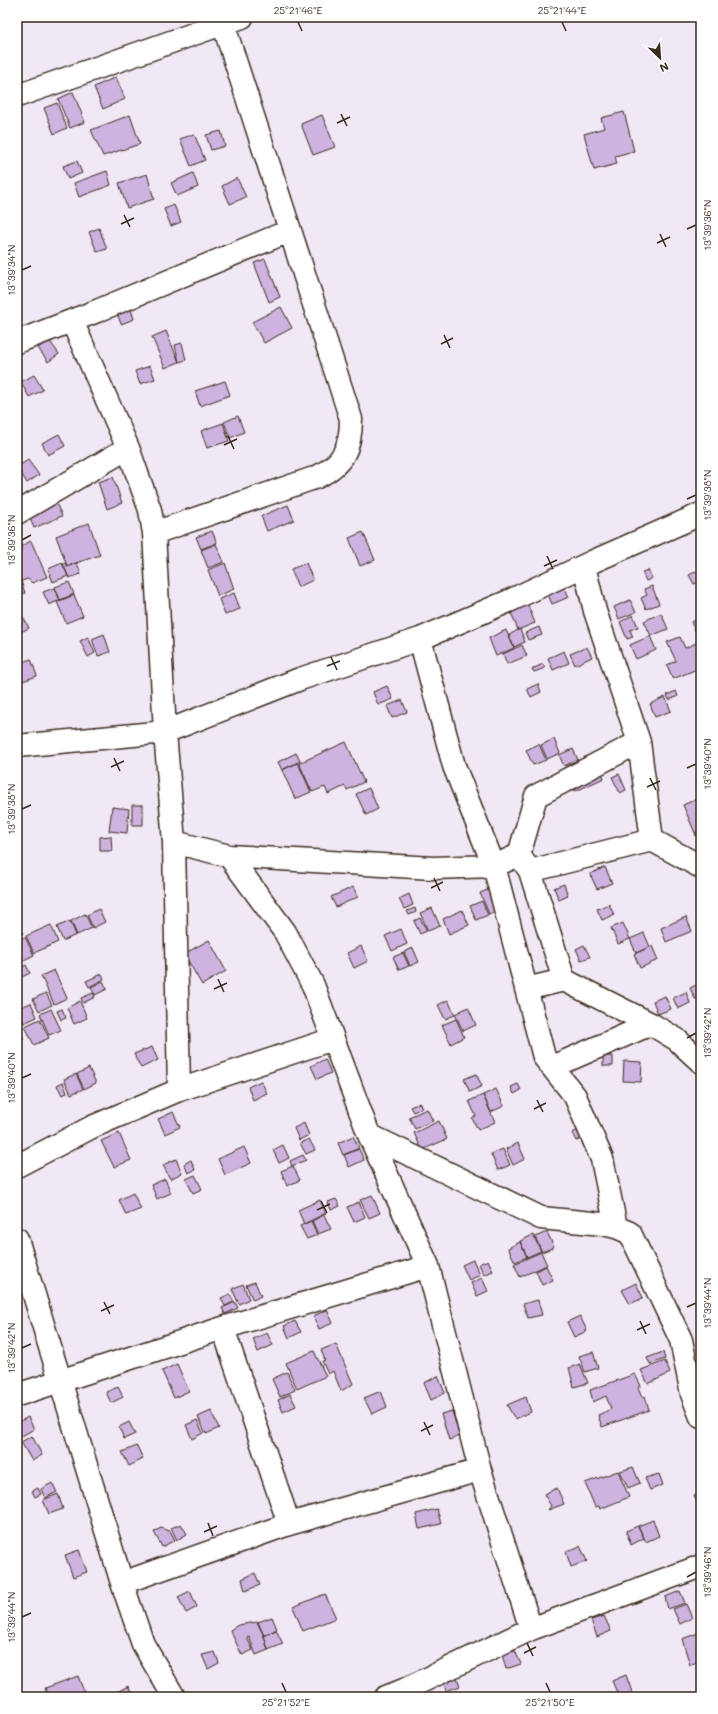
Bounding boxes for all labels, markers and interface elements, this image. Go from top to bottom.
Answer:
text: 25°21'46"E [274,3,323,17]
text: 25°21'44"E [538,3,587,17]
north arrow [640,38,680,78]
text: N [657,59,671,76]
text: 13°39'36"N [700,200,714,250]
text: 13°39'34"N [4,245,18,295]
text: 13°39'38"N [700,470,714,520]
text: 13°39'36"N [4,515,18,565]
text: 13°39'40"N [700,738,714,790]
text: 13°39'38"N [4,784,18,834]
text: 13°39'42"N [700,1008,714,1058]
text: 13°39'40"N [4,1052,18,1104]
text: 13°39'44"N [700,1278,714,1328]
text: 13°39'42"N [4,1323,18,1373]
text: 13°39'46"N [700,1547,714,1597]
text: 13°39'44"N [4,1592,18,1642]
text: 25°21'52"E [262,1695,310,1709]
text: 25°21'50"E [526,1695,575,1709]

